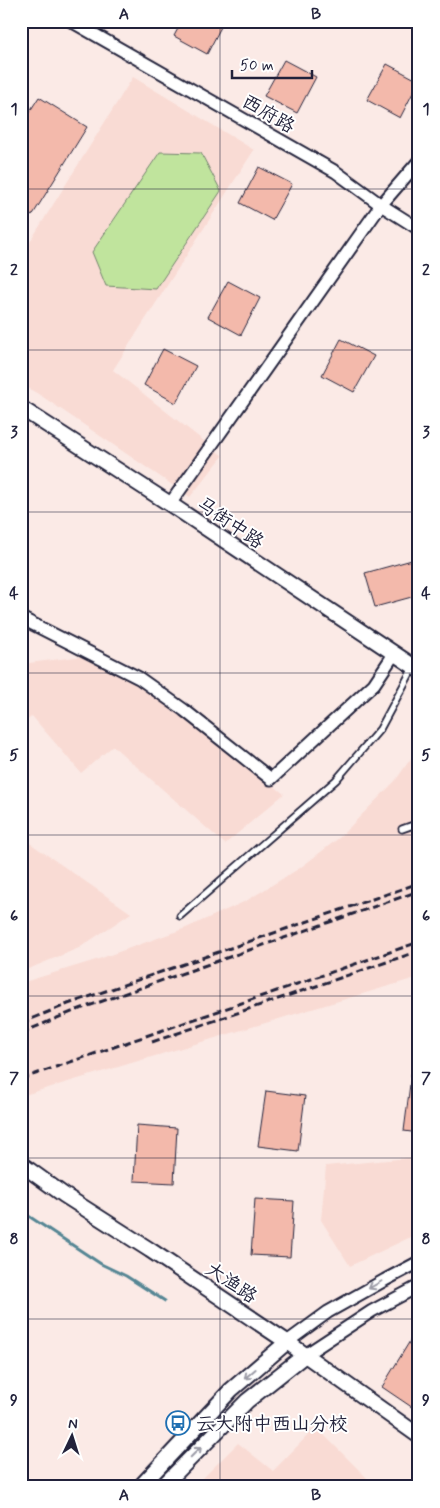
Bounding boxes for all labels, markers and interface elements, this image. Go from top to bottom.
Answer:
text: A [119,4,129,25]
text: B [311,4,321,25]
scale bar [232,48,312,80]
text: 50 m [240,56,274,76]
street label: 西府路 [237,89,299,139]
text: 1 [10,99,18,120]
text: 1 [422,99,430,120]
text: 2 [10,260,18,281]
text: 2 [422,260,430,281]
text: 3 [10,422,18,443]
text: 3 [422,422,430,443]
street label: 马街中路 [192,492,269,555]
text: 4 [9,583,19,604]
text: 4 [421,583,431,604]
text: 5 [9,745,19,766]
text: 5 [421,745,431,766]
text: 6 [10,906,18,927]
text: 6 [422,906,430,927]
text: 7 [9,1068,19,1089]
text: 7 [421,1068,431,1089]
text: 8 [9,1229,19,1250]
text: 8 [421,1229,431,1250]
street label: 大渔路 [201,1257,262,1310]
one-way arrow [368,1280,383,1290]
one-way arrow [244,1368,257,1379]
text: 9 [10,1390,18,1411]
text: 9 [422,1390,430,1411]
north arrow [48,1410,98,1460]
bus stop icon: 云大附中西山分校 [165,1410,191,1436]
place label: 云大附中西山分校 [196,1412,348,1437]
text: N [68,1415,78,1433]
one-way arrow [190,1446,202,1458]
text: A [119,1485,129,1506]
text: B [311,1485,321,1506]

